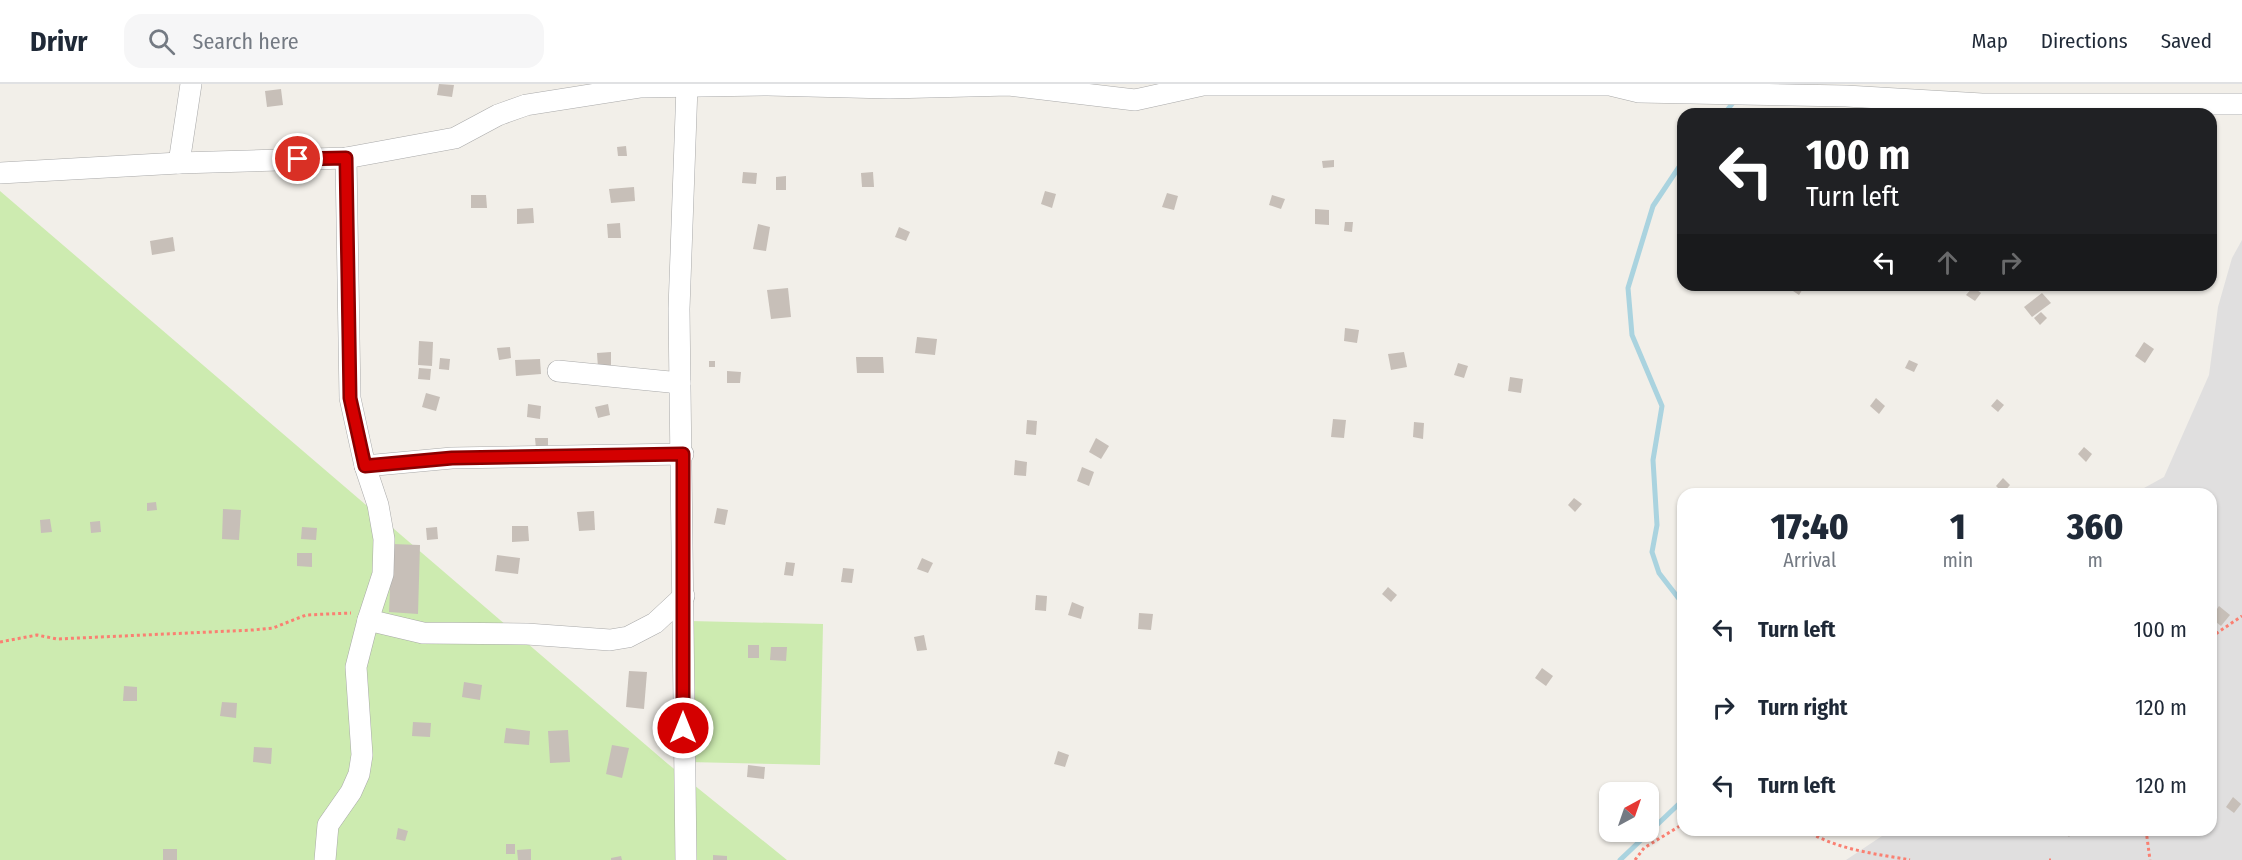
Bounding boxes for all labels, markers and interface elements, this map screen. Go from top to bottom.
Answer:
search box [124,14,544,68]
text: Drivr [30,25,88,58]
icon: search [145,25,178,58]
text: Search here [193,28,299,55]
text: Map [1971,28,2008,54]
text: Directions [2041,28,2128,54]
text: Saved [2161,28,2212,54]
text: 100 m [1806,130,1910,180]
icon: left [1707,132,1785,210]
pin [272,133,323,184]
icon: arrive [281,142,314,175]
text: Turn left [1806,181,1899,213]
icon: left [1868,246,1901,279]
icon: ahead [1931,246,1964,279]
icon: right [1994,246,2027,279]
text: 17:40 [1771,505,1849,549]
text: 1 [1950,505,1966,549]
text: 360 [2067,505,2123,549]
text: Arrival [1783,548,1836,572]
text: min [1942,548,1973,572]
text: m [2087,548,2103,572]
icon: left [1707,613,1740,646]
text: Turn left [1758,616,1836,643]
text: 100 m [2133,616,2187,643]
icon: right [1707,691,1740,724]
text: Turn right [1758,694,1847,721]
text: 120 m [2135,694,2187,721]
position arrow [651,696,715,760]
icon: left [1707,769,1740,802]
text: Turn left [1758,772,1836,799]
text: 120 m [2135,772,2187,799]
north arrow [1599,782,1659,842]
map controls [1599,782,1659,842]

